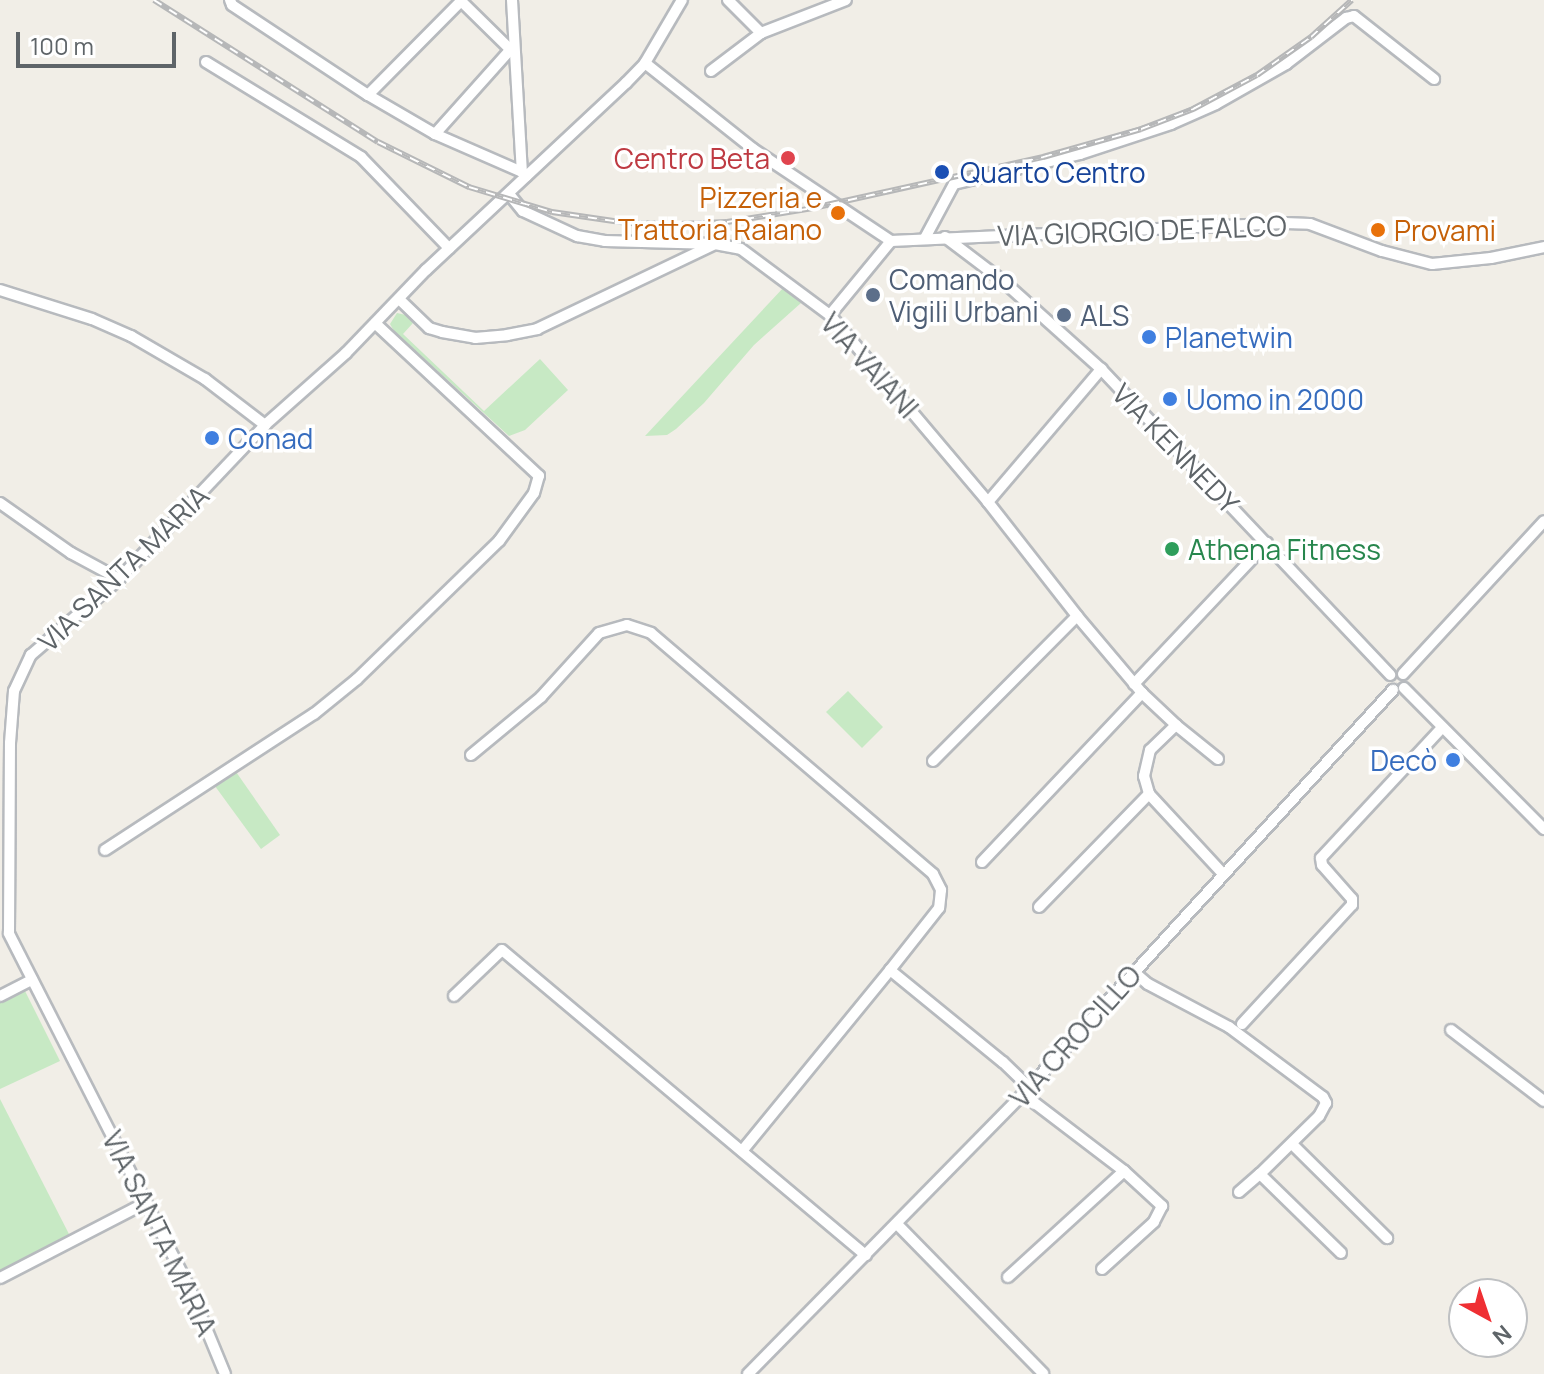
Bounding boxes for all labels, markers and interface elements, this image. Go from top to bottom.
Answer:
scale bar [20,16,180,66]
text: 100 m [30,29,94,62]
place label: Centro Beta [614,141,770,175]
marker: Centro Beta [777,147,799,169]
place label: Quarto Centro [960,155,1146,189]
marker: Quarto Centro [931,161,953,183]
place label: Pizzeria e Trattoria Raiano [618,180,822,246]
marker: Pizzeria e Trattoria Raiano [829,204,847,222]
street label: VIA GIORGIO DE FALCO [997,208,1287,252]
place label: Provami [1394,213,1496,247]
marker: Provami [1369,221,1387,239]
place label: Comando Vigili Urbani [889,262,1039,328]
marker: Comando Vigili Urbani [864,286,882,304]
place label: ALS [1080,298,1129,332]
street label: VIA VAIANI [814,306,926,424]
marker: ALS [1055,306,1073,324]
place label: Planetwin [1165,320,1293,354]
marker: Planetwin [1140,328,1158,346]
street label: VIA KENNEDY [1106,376,1246,520]
place label: Uomo in 2000 [1186,382,1364,416]
marker: Uomo in 2000 [1161,390,1179,408]
place label: Conad [228,421,313,455]
marker: Conad [203,429,221,447]
street label: VIA SANTA MARIA [31,478,215,658]
place label: Athena Fitness [1188,532,1381,566]
marker: Athena Fitness [1163,540,1181,558]
place label: Decò [1370,743,1437,777]
marker: Decò [1444,751,1462,769]
street label: VIA CROCILLO [1002,958,1148,1114]
street label: VIA SANTA MARIA [96,1125,224,1341]
north arrow [1448,1278,1528,1358]
text: N [1486,1318,1518,1351]

